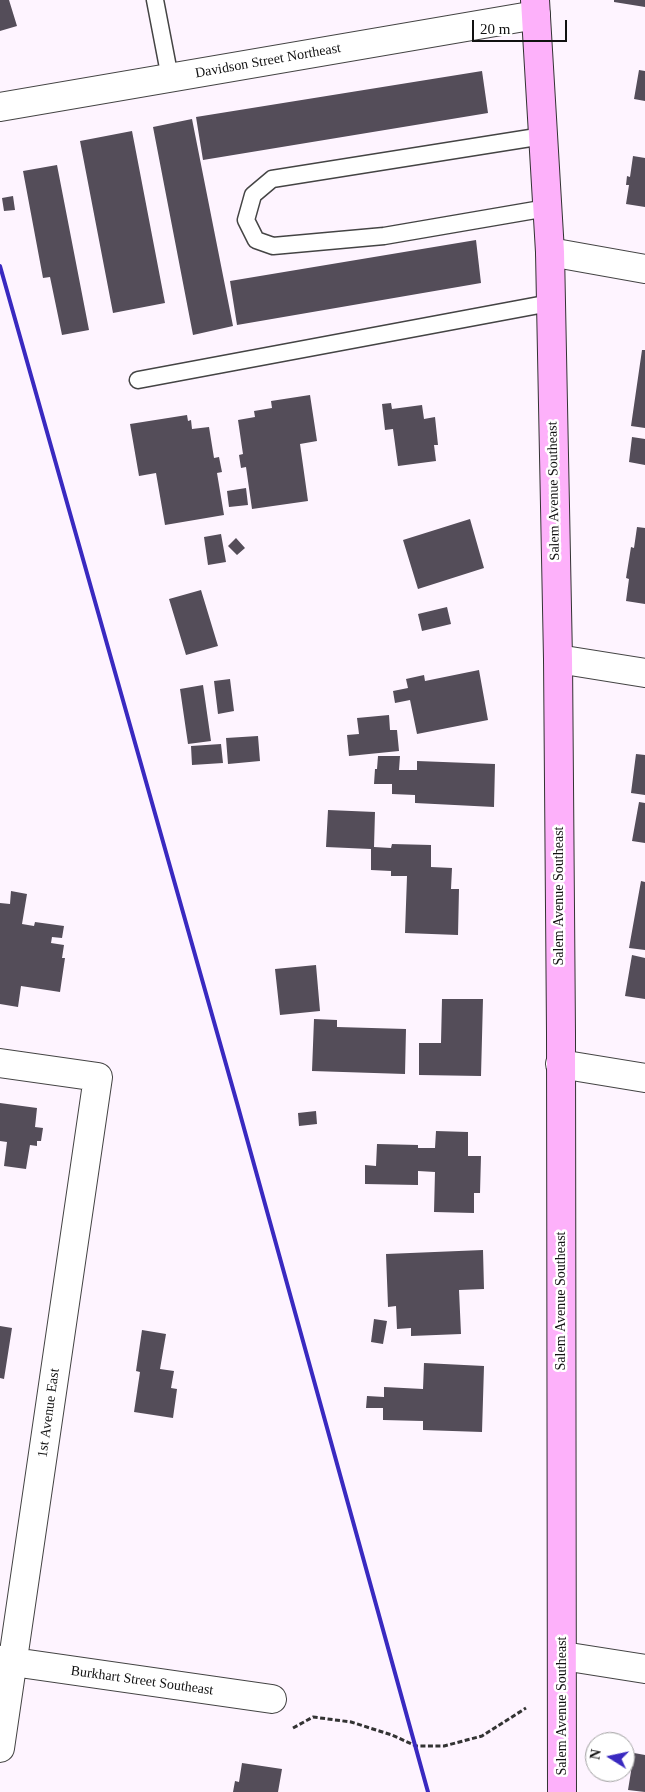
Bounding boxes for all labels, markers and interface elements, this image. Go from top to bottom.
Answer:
scale bar [475,10,570,42]
text: 20 m [480,21,510,37]
street label: Davidson Street Northeast [194,40,342,82]
street label: Salem Avenue Southeast [544,421,564,561]
street label: Salem Avenue Southeast [551,827,567,965]
street label: Salem Avenue Southeast [553,1232,569,1370]
street label: 1st Avenue East [34,1367,64,1459]
street label: Salem Avenue Southeast [554,1637,570,1775]
street label: Burkhart Street Southeast [70,1663,214,1699]
north arrow [585,1732,635,1782]
text: N [587,1748,604,1761]

